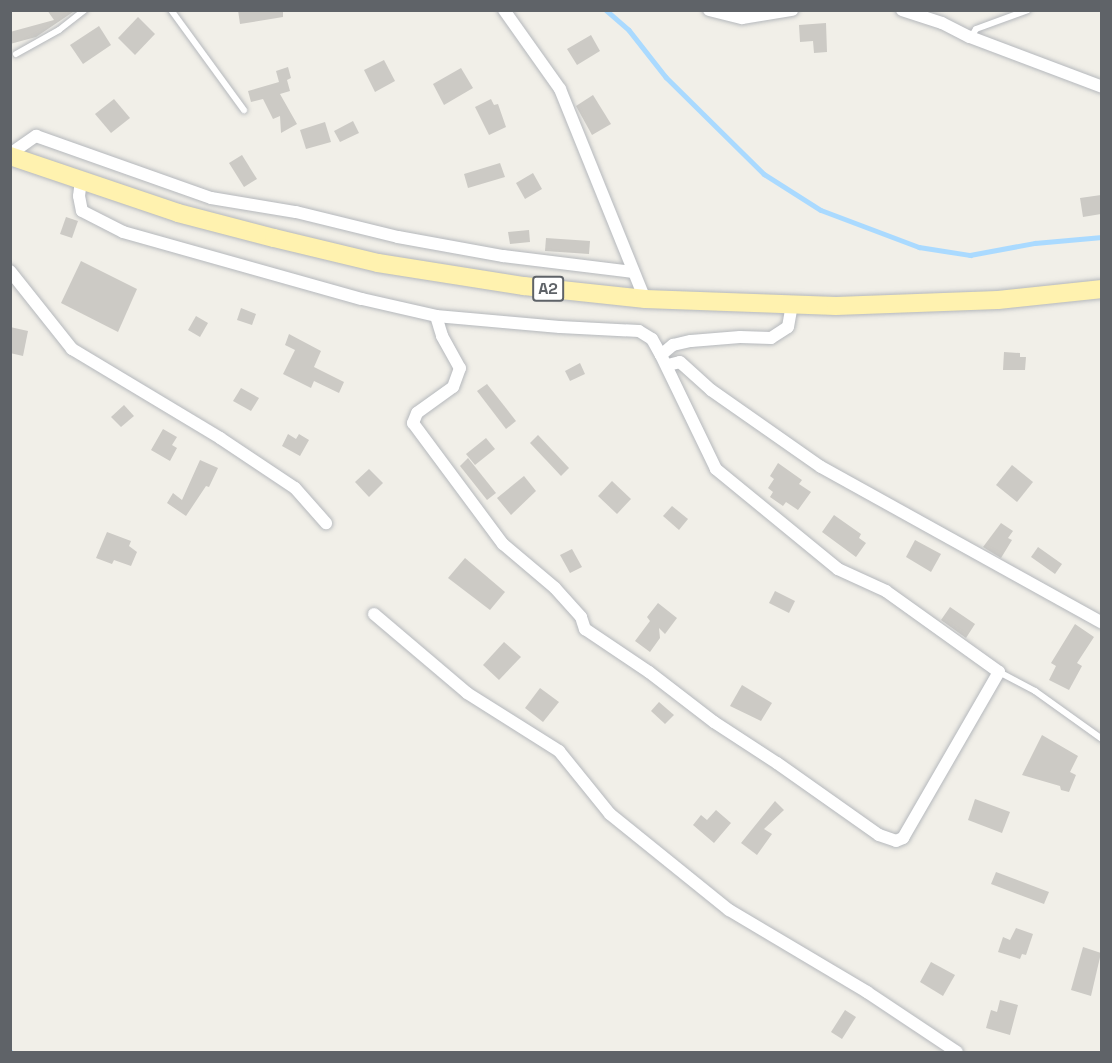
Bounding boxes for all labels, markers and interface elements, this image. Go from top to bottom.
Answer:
road number: A2 [532,276,564,302]

